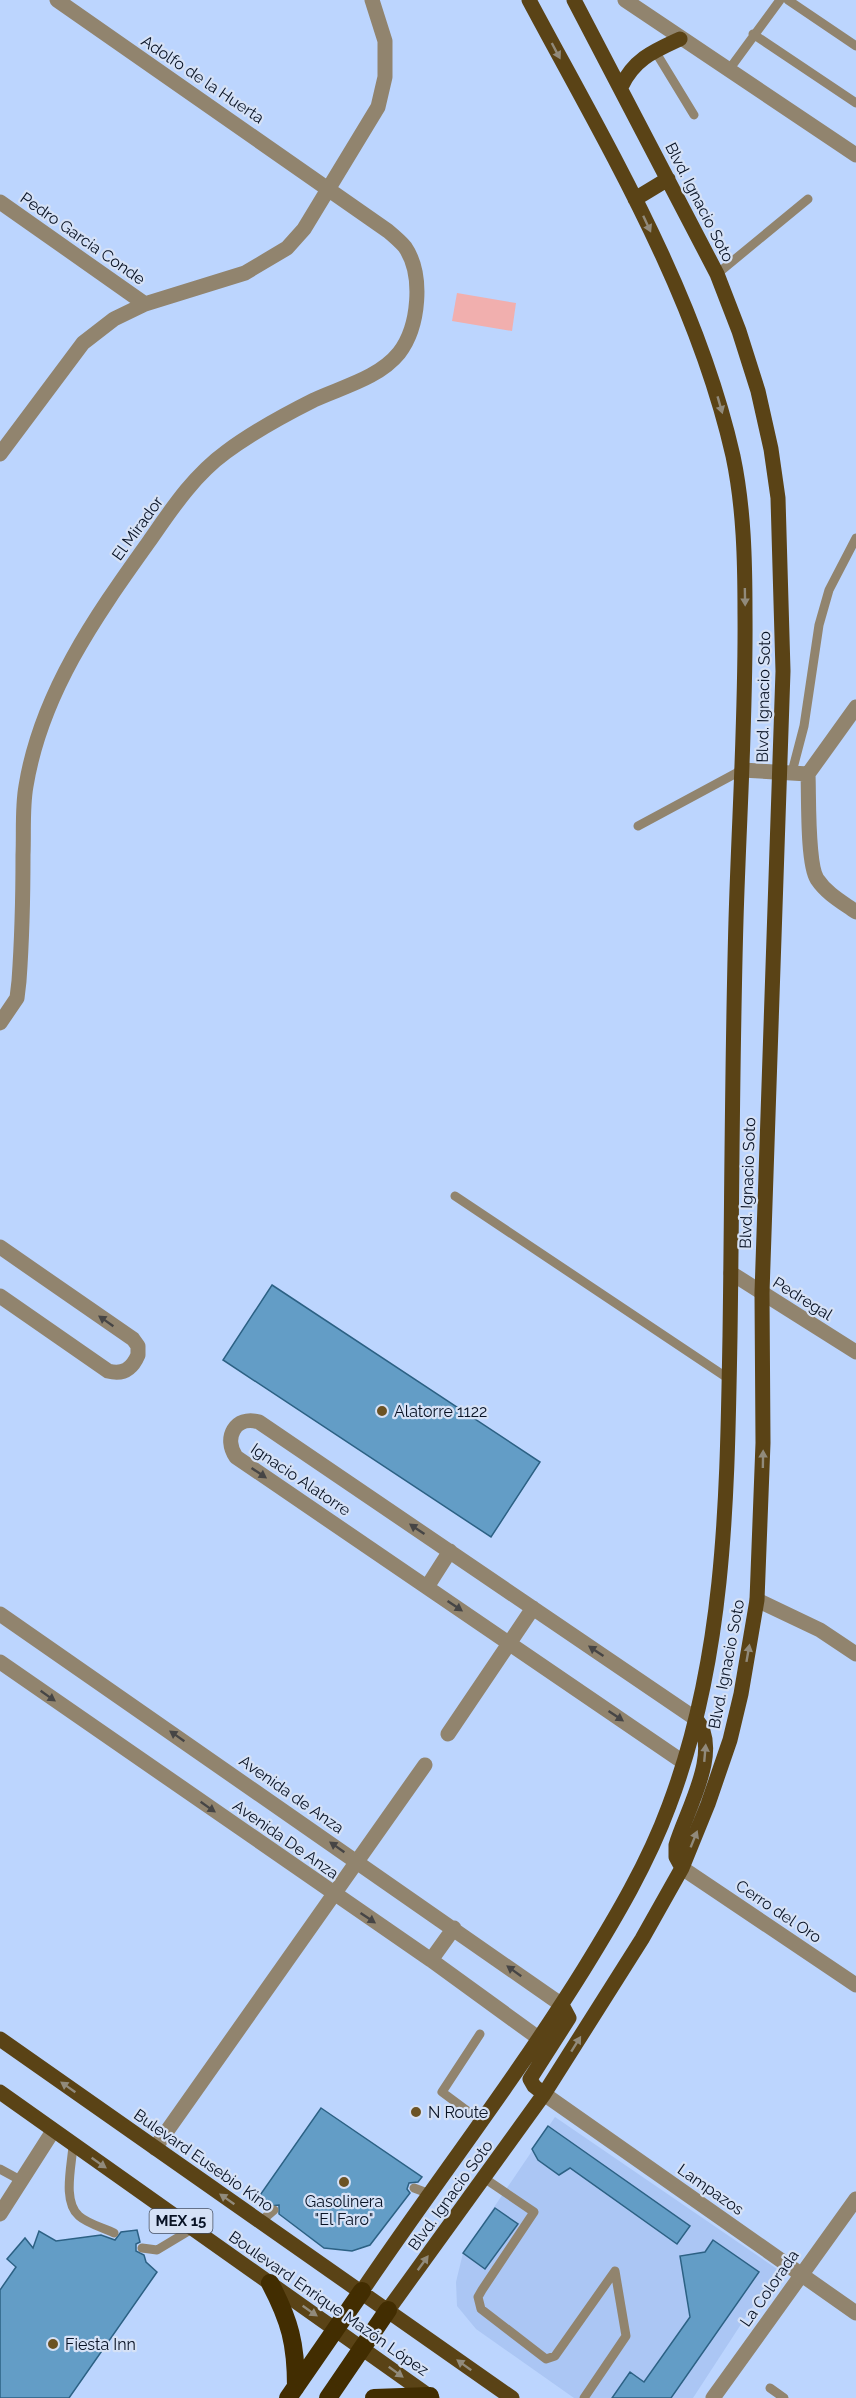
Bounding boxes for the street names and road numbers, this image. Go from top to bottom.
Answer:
street label: Adolfo de la Huerta [138,31,268,128]
street label: Blvd. Ignacio Soto [661,139,738,265]
street label: Pedro Garcia Conde [17,188,149,289]
street label: El Mirador [108,492,167,564]
street label: Blvd. Ignacio Soto [753,631,774,763]
street label: Blvd. Ignacio Soto [736,1117,759,1249]
street label: Pedregal [769,1273,837,1325]
street label: Ignacio Alatorre [247,1439,354,1520]
street label: Blvd. Ignacio Soto [705,1598,748,1730]
street label: Avenida de Anza [236,1751,348,1838]
street label: Avenida De Anza [229,1796,342,1883]
street label: Cerro del Oro [732,1876,825,1947]
street label: Bulevard Eusebio Kino [130,2105,277,2216]
street label: Blvd. Ignacio Soto [404,2136,497,2254]
street label: Lampazos [674,2160,748,2219]
road number: MEX 15 [150,2209,213,2233]
street label: Boulevard Enrique Mazón López [225,2227,432,2380]
street label: La Colorada [736,2246,803,2330]

